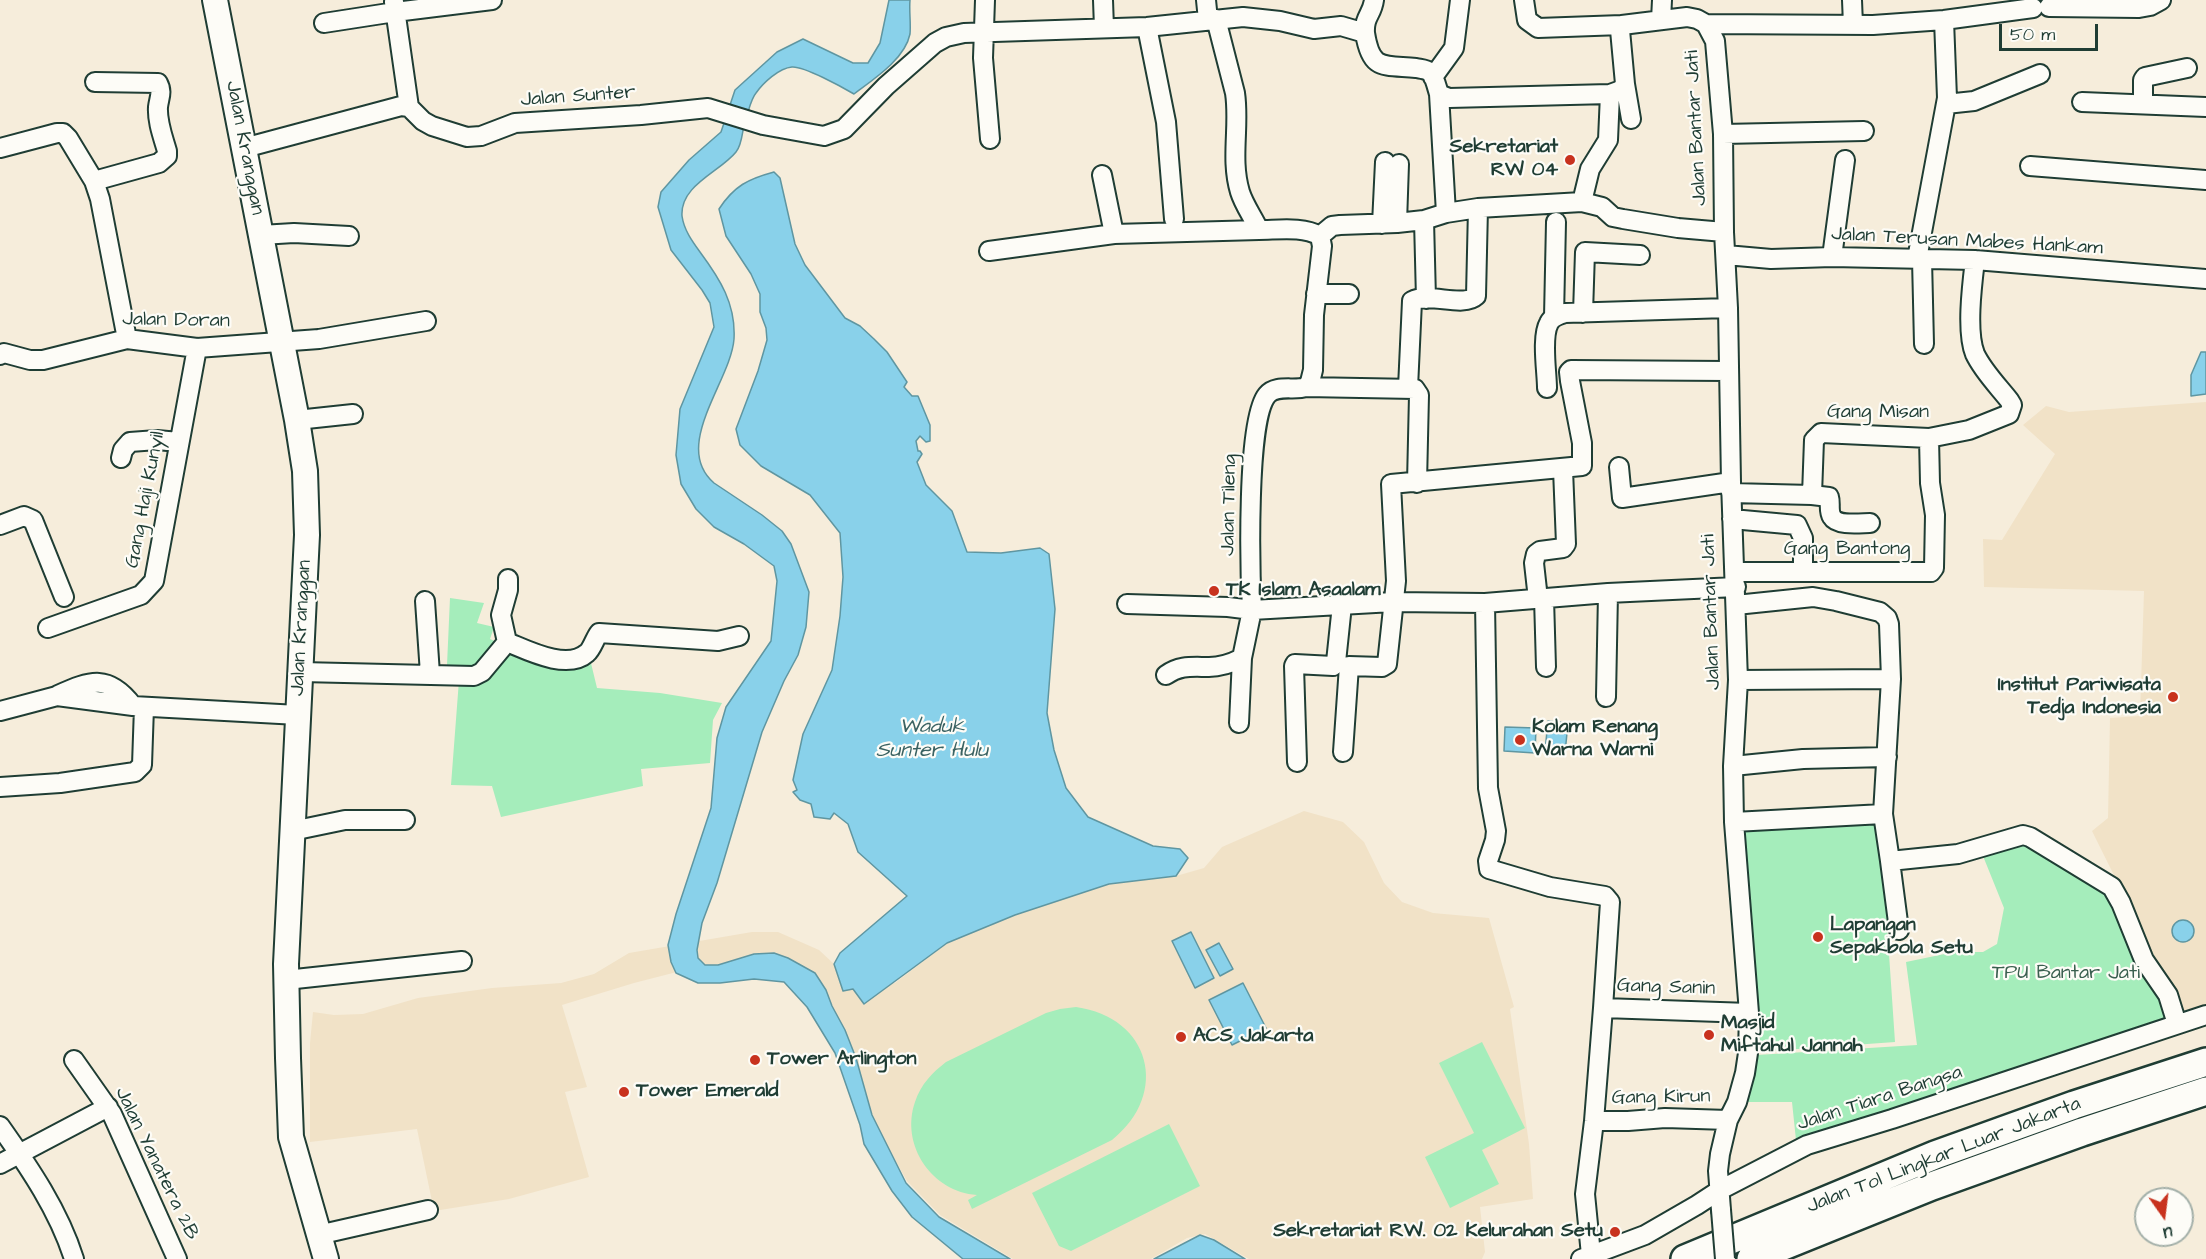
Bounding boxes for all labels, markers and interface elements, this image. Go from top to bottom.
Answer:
scale bar [2002,12,2101,50]
text: 50 m [2010,22,2055,47]
street label: Jalan Bantar Jati [1681,50,1713,206]
street label: Jalan Kranggan [219,79,269,217]
street label: Jalan Sunter [520,81,636,113]
place label: Sekretariat RW 04 [1450,136,1558,183]
marker: Sekretariat RW 04 [1563,153,1577,167]
street label: Jalan Terusan Mabes Hankam [1831,223,2103,261]
street label: Jalan Doran [122,308,230,334]
street label: Gang Misan [1827,401,1929,425]
street label: Gang Haji Kunyil [121,430,171,570]
street label: Jalan Tileng [1217,454,1243,556]
street label: Jalan Bantar Jati [1697,534,1727,690]
street label: Gang Bantong [1784,538,1910,562]
street label: Jalan Kranggan [286,559,318,697]
place label: TK Islam Asaalam [1226,579,1381,603]
marker: TK Islam Asaalam [1207,584,1221,598]
place label: Institut Pariwisata Tedja Indonesia [1998,674,2161,721]
marker: Institut Pariwisata Tedja Indonesia [2166,690,2180,704]
water label: Waduk Sunter Hulu [876,715,988,765]
place label: Kolam Renang Warna Warni [1532,716,1658,763]
marker: Kolam Renang Warna Warni [1513,733,1527,747]
place label: Lapangan Sepakbola Setu [1830,914,1973,961]
marker: Lapangan Sepakbola Setu [1811,930,1825,944]
park label: TPU Bantar Jati [1992,962,2140,986]
street label: Gang Sanin [1616,974,1716,1002]
place label: Masjid Miftahul Jannah [1721,1012,1863,1059]
place label: ACS Jakarta [1193,1025,1313,1049]
marker: Masjid Miftahul Jannah [1702,1028,1716,1042]
marker: ACS Jakarta [1174,1030,1188,1044]
place label: Tower Arlington [767,1048,916,1072]
marker: Tower Arlington [748,1053,762,1067]
street label: Jalan Tiara Bangsa [1795,1061,1965,1137]
place label: Tower Emerald [636,1080,779,1104]
street label: Jalan Yanatera 2B [109,1084,203,1244]
marker: Tower Emerald [617,1085,631,1099]
street label: Gang Kirun [1611,1085,1711,1111]
street label: Jalan Tol Lingkar Luar Jakarta [1804,1093,2084,1219]
north arrow [2134,1187,2194,1247]
place label: Sekretariat RW. 02 Kelurahan Setu [1273,1220,1603,1244]
text: U [2161,1221,2175,1244]
marker: Sekretariat RW. 02 Kelurahan Setu [1608,1225,1622,1239]

